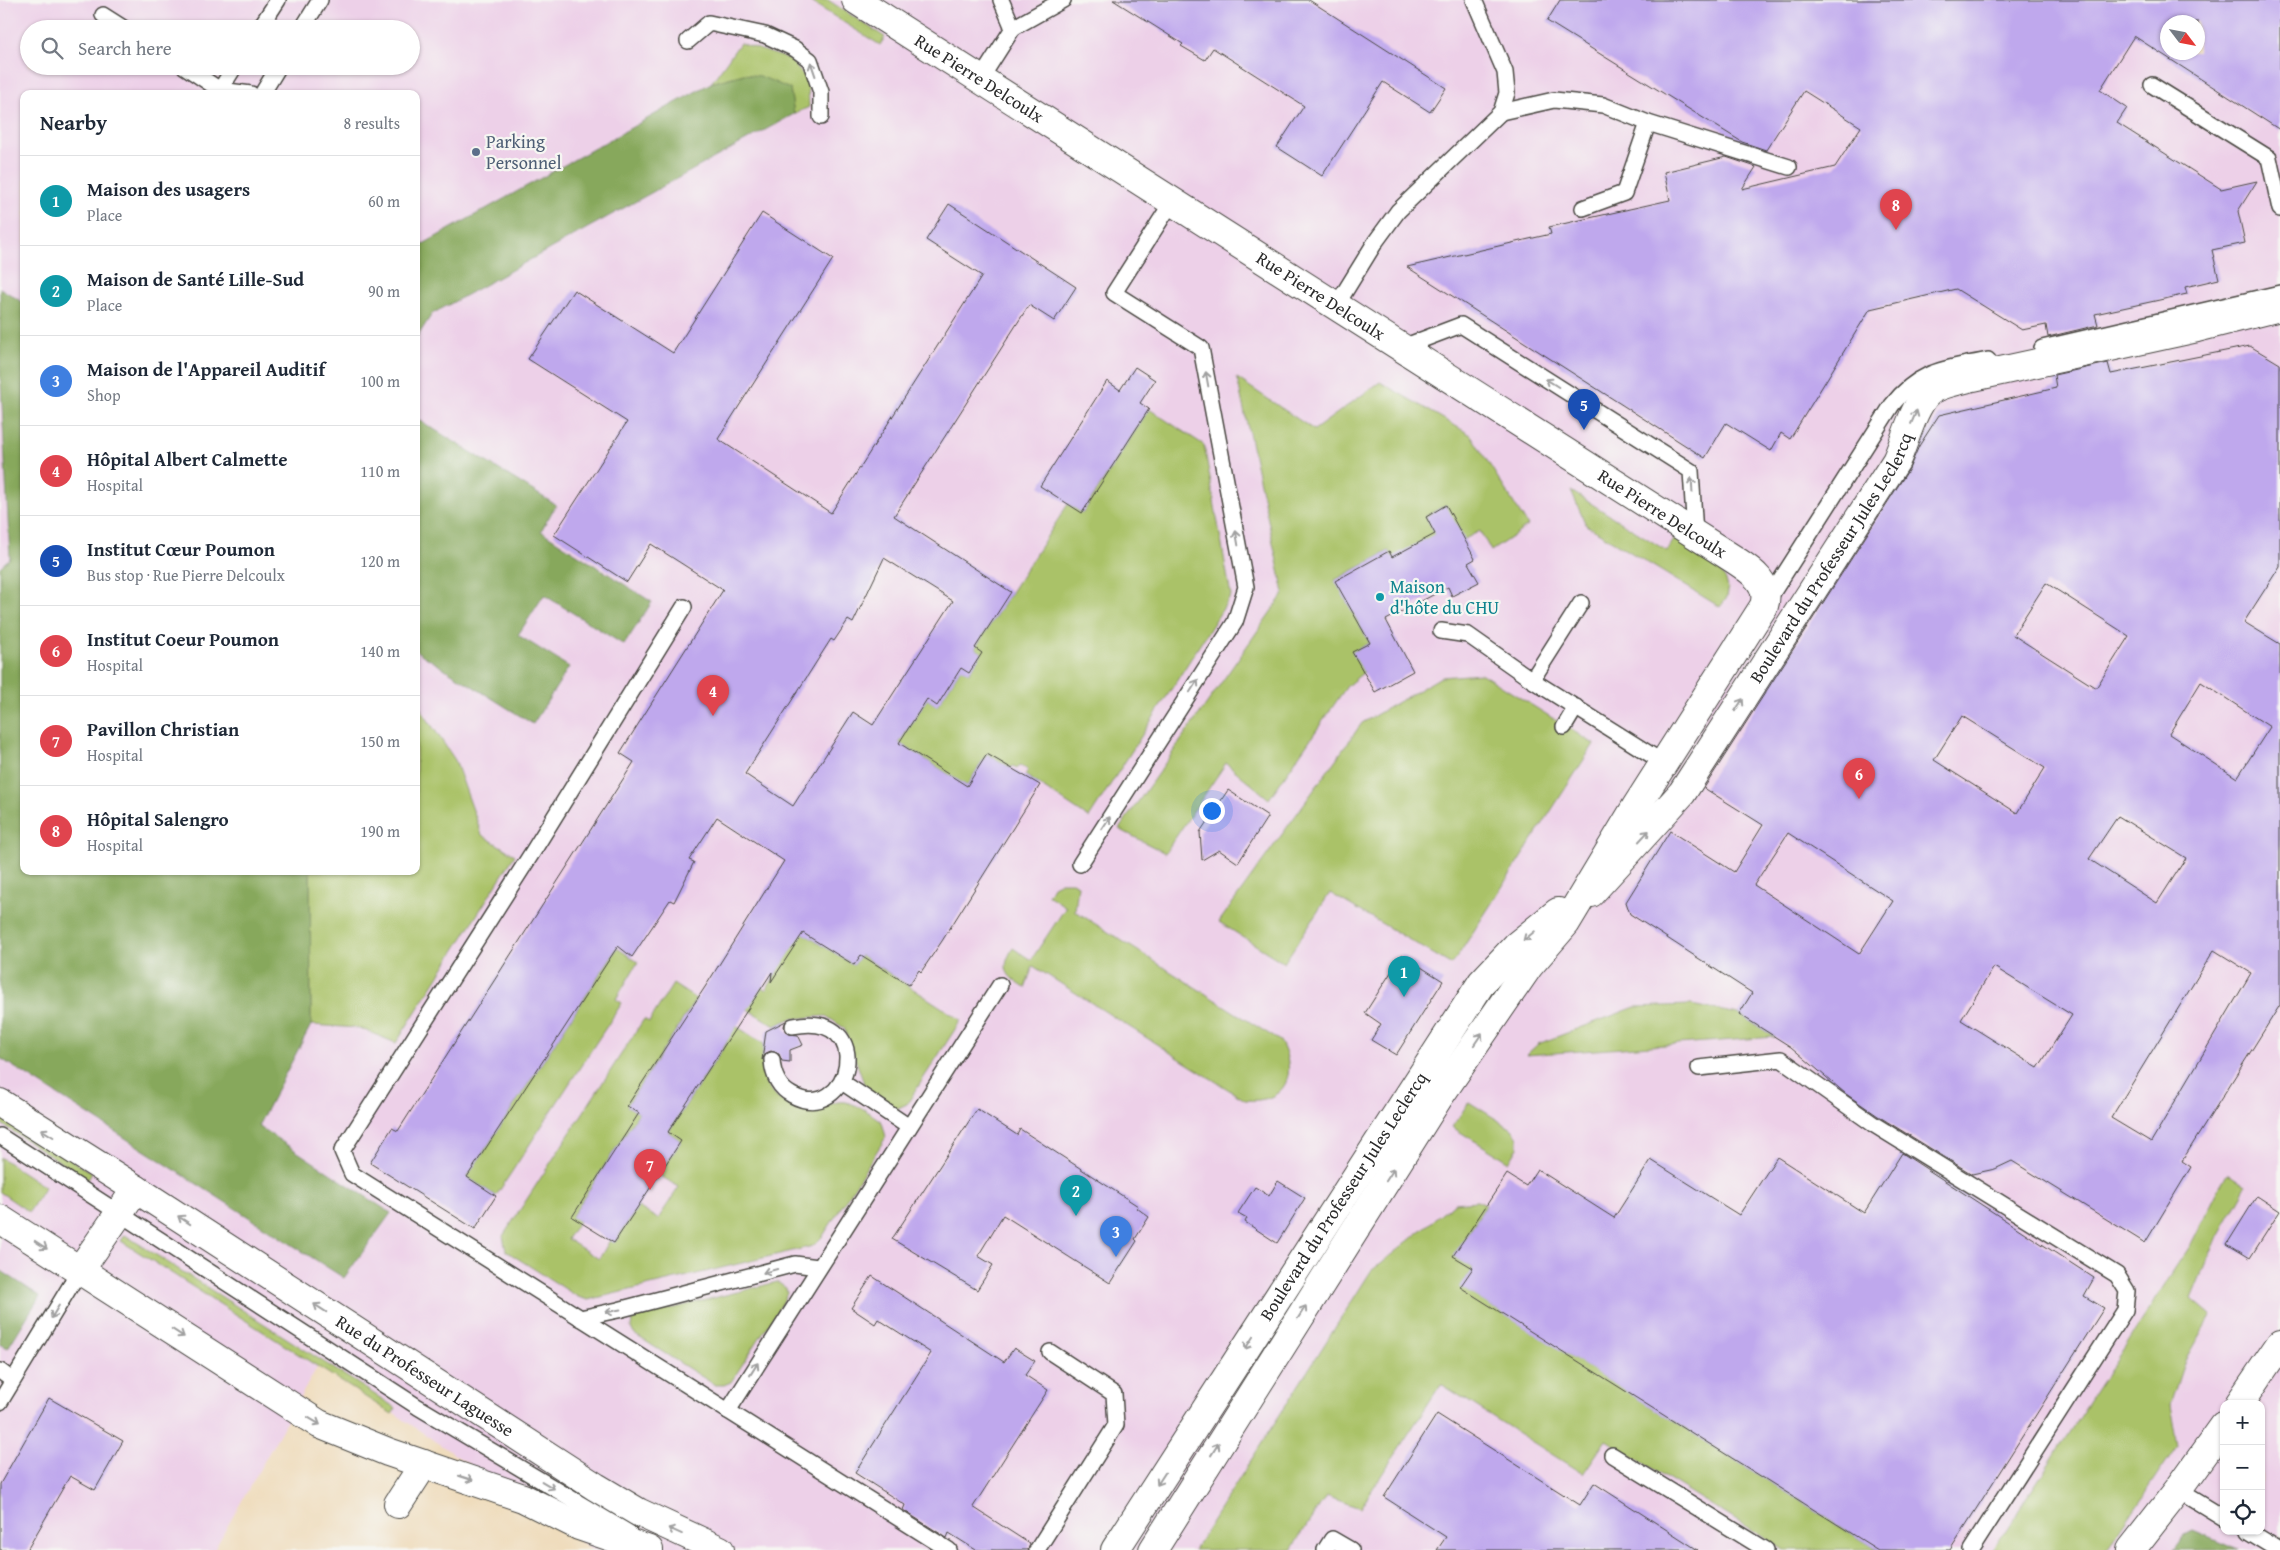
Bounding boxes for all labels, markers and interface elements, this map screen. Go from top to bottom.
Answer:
north arrow [2160,15,2205,60]
search box [20,20,420,75]
street label: Rue Pierre Delcoulx [910,27,1050,130]
icon: search [38,34,66,62]
text: Search here [78,34,172,62]
one-way arrow [808,62,818,78]
text: Nearby [40,107,107,138]
text: 8 results [343,111,400,135]
place label: Parking Personnel [486,128,562,176]
marker: Parking Personnel [470,146,482,158]
text: Maison des usagers [87,175,250,203]
text: 1 [52,189,60,213]
text: 60 m [368,189,400,213]
pin: 8 [1880,189,1912,230]
text: Place [87,203,122,227]
street label: Rue Pierre Delcoulx [1251,244,1391,347]
text: Maison de Santé Lille-Sud [87,265,304,293]
text: 2 [52,279,60,303]
text: 90 m [368,279,400,303]
text: Place [87,293,122,317]
text: Maison de l'Appareil Auditif [87,355,325,383]
text: 3 [52,369,60,393]
text: 100 m [360,369,400,393]
one-way arrow [1202,371,1212,387]
one-way arrow [1545,377,1559,387]
text: Shop [87,383,121,407]
pin: 5 [1568,389,1600,430]
one-way arrow [1911,410,1920,425]
street label: Boulevard du Professeur Jules Leclercq [1742,428,1919,688]
text: Hôpital Albert Calmette [87,445,288,473]
text: 4 [52,459,60,483]
text: 110 m [360,459,400,483]
street label: Rue Pierre Delcoulx [1593,462,1733,565]
text: Hospital [87,473,143,497]
one-way arrow [1688,478,1697,494]
one-way arrow [1231,531,1241,547]
text: Institut Cœur Poumon [87,535,275,563]
text: 5 [52,549,60,573]
text: 120 m [360,549,400,573]
text: Bus stop · Rue Pierre Delcoulx [87,563,285,587]
place label: Maison d'hôte du CHU [1390,573,1499,621]
marker: Maison d'hôte du CHU [1374,591,1386,603]
text: Institut Coeur Poumon [87,625,279,653]
text: 6 [52,639,60,663]
text: 140 m [360,639,400,663]
text: Hospital [87,653,143,677]
pin: 4 [697,675,729,716]
one-way arrow [1189,680,1199,694]
one-way arrow [1734,699,1744,713]
text: Pavillon Christian [87,715,239,743]
text: 7 [52,729,60,753]
text: 150 m [360,729,400,753]
text: Hospital [87,743,143,767]
pin: 6 [1843,758,1875,799]
your location [1199,798,1225,824]
text: Hôpital Salengro [87,805,229,833]
one-way arrow [1101,817,1111,831]
text: 8 [52,819,60,843]
text: 190 m [360,819,400,843]
one-way arrow [1638,830,1650,843]
text: Hospital [87,833,143,857]
one-way arrow [1523,930,1536,941]
pin: 1 [1388,956,1420,997]
one-way arrow [1473,1032,1483,1046]
street label: Boulevard du Professeur Jules Leclercq [1253,1066,1434,1326]
one-way arrow [40,1127,54,1137]
pin: 7 [634,1149,666,1190]
one-way arrow [1384,1168,1395,1182]
pin: 2 [1060,1175,1092,1216]
one-way arrow [177,1215,191,1225]
pin: 3 [1100,1216,1132,1257]
one-way arrow [34,1240,48,1251]
one-way arrow [763,1266,779,1276]
one-way arrow [313,1303,327,1314]
one-way arrow [50,1304,60,1318]
one-way arrow [1297,1305,1307,1319]
one-way arrow [605,1307,621,1316]
street label: Rue du Professeur Laguesse [331,1308,519,1443]
one-way arrow [170,1328,184,1338]
one-way arrow [1244,1335,1254,1349]
one-way arrow [750,1363,760,1377]
map controls [2220,1400,2265,1535]
button: + [2220,1400,2265,1445]
one-way arrow [307,1417,321,1427]
one-way arrow [1211,1443,1221,1457]
button: − [2220,1445,2265,1490]
one-way arrow [1156,1472,1166,1486]
one-way arrow [458,1474,474,1484]
one-way arrow [540,1480,554,1490]
button: locate [2220,1490,2265,1535]
one-way arrow [668,1525,683,1535]

